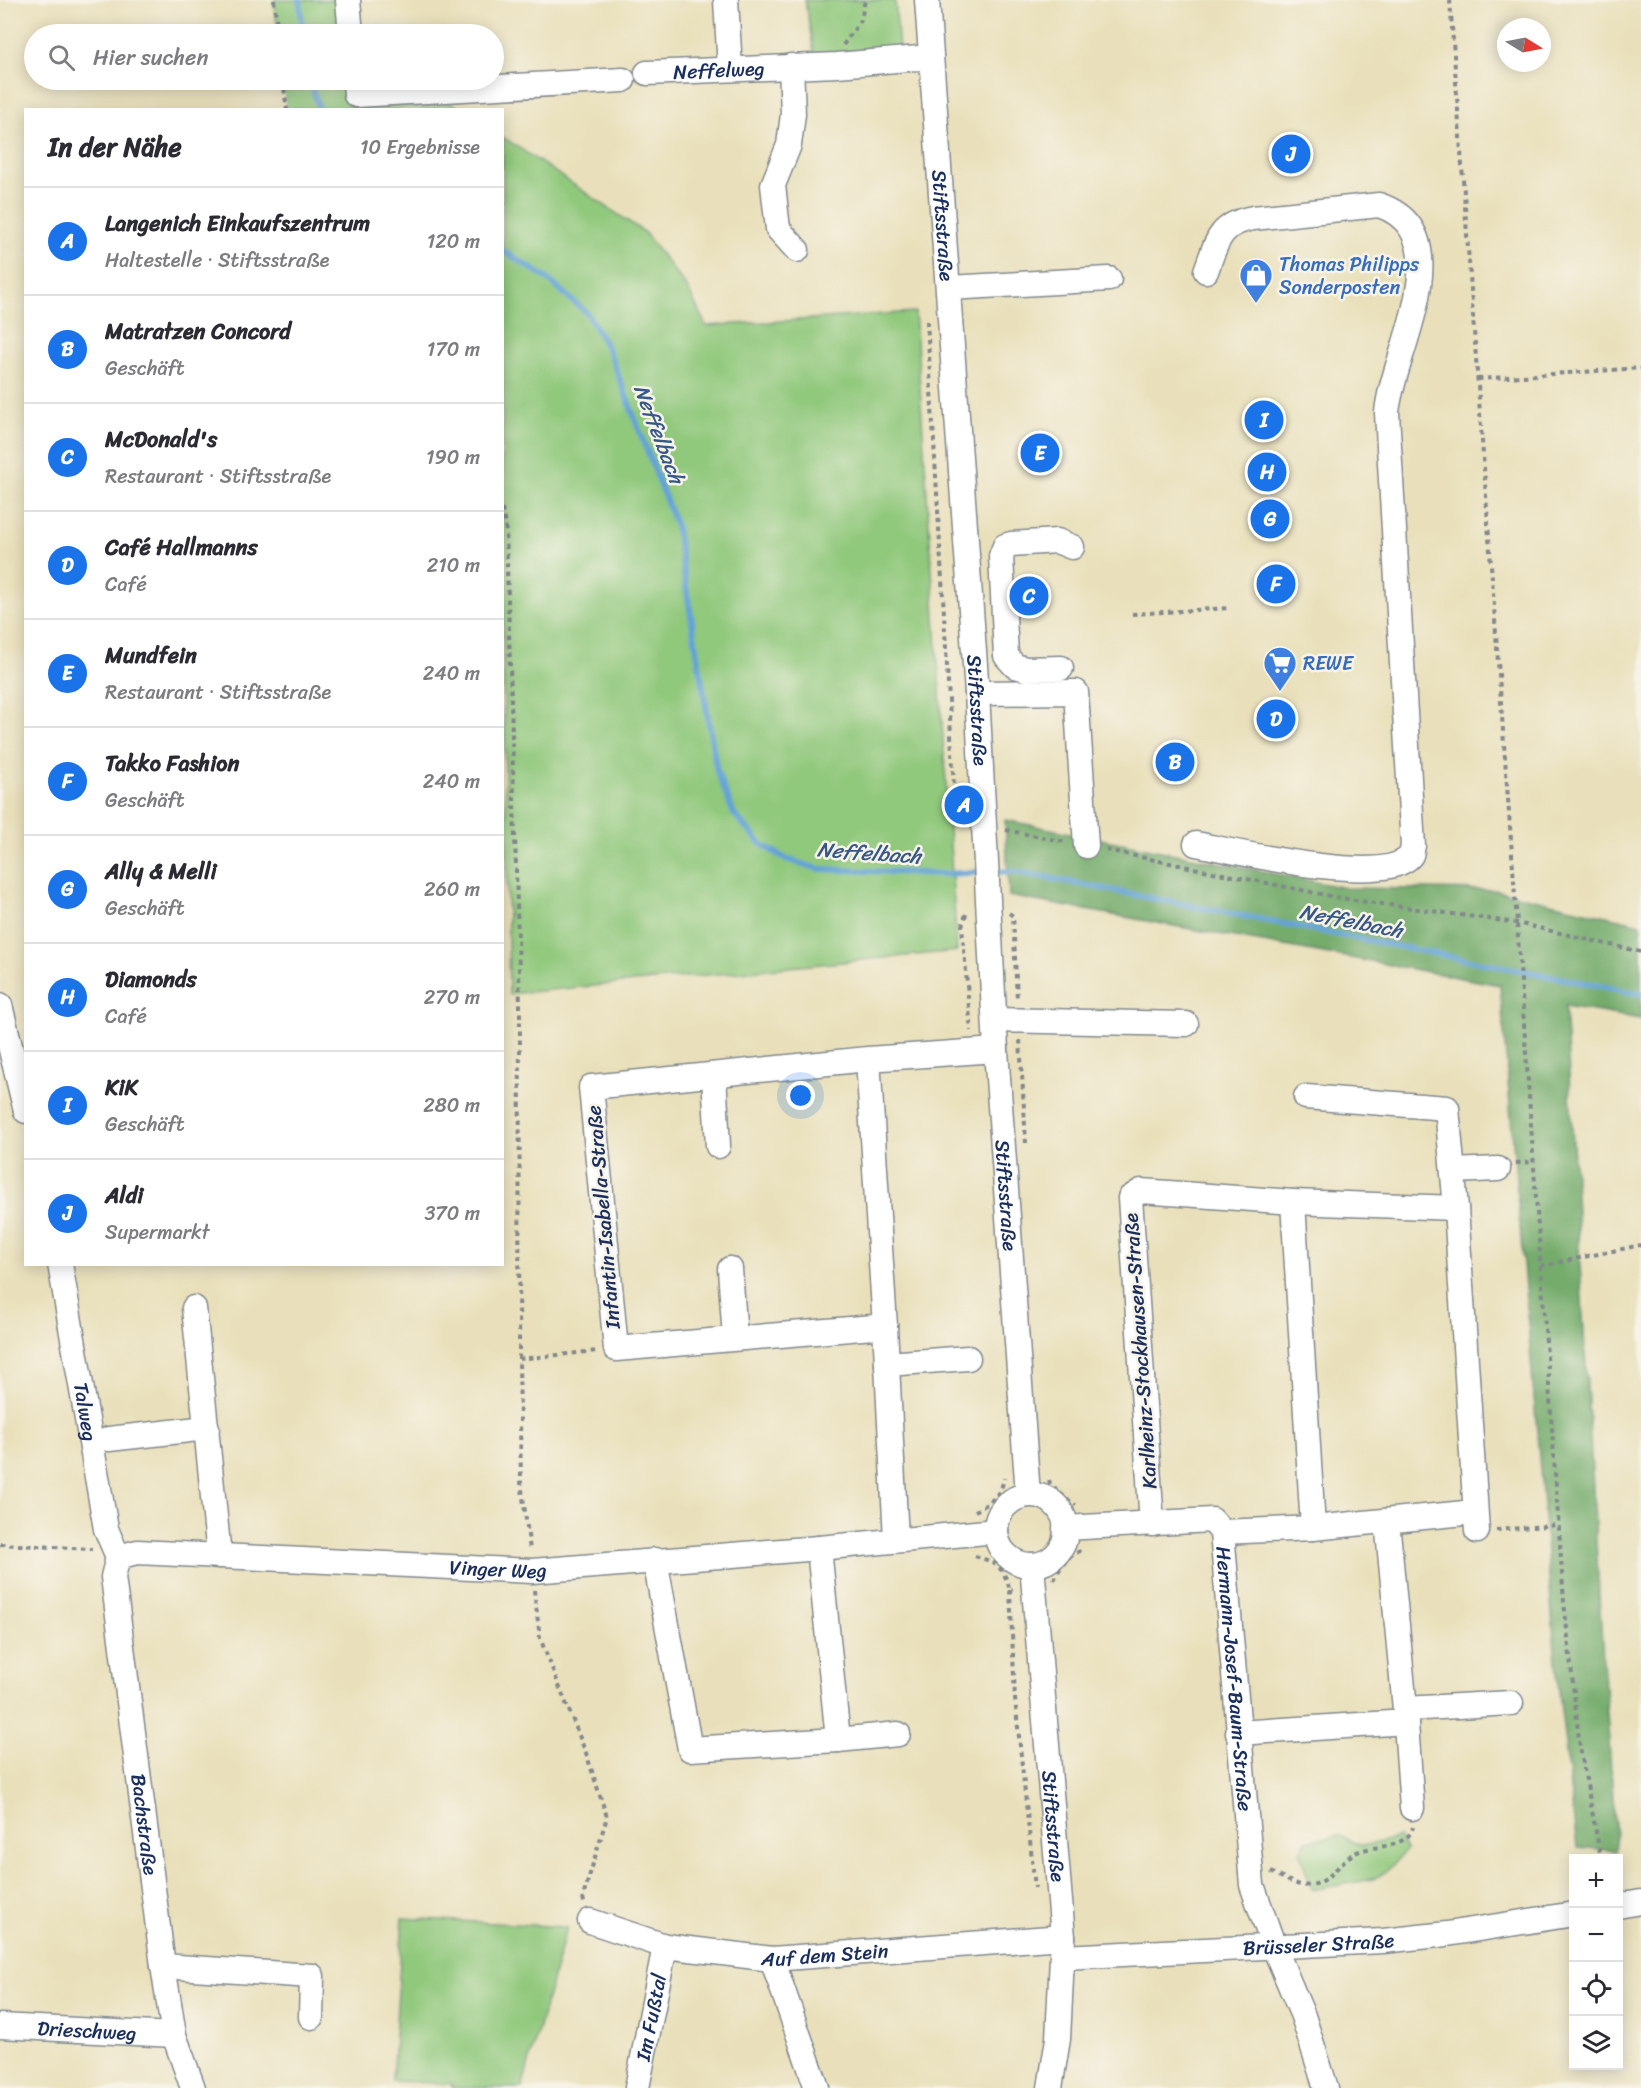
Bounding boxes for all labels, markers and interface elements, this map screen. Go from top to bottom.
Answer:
north arrow [1497,18,1551,72]
search box [24,24,504,90]
text: Hier suchen [93,38,208,77]
icon: search [45,41,78,74]
street label: Neffelweg [673,51,765,90]
text: In der Nähe [48,124,182,170]
text: 10 Ergebnisse [360,130,480,165]
pin: J [1272,132,1310,176]
street label: Stiftsstraße [921,169,964,283]
text: Langenich Einkaufszentrum [105,204,370,243]
text: A [61,224,74,259]
text: 120 m [427,224,480,259]
text: Haltestelle · Stiftsstraße [105,243,329,278]
place label: Thomas Philipps Sonderposten [1279,247,1420,305]
shop icon: Thomas Philipps Sonderposten [1238,257,1274,304]
text: Matratzen Concord [105,312,291,351]
text: B [61,332,74,367]
text: 170 m [427,332,480,367]
text: Geschäft [105,351,184,386]
water label: Neffelbach [623,379,696,491]
pin: I [1244,398,1284,442]
text: McDonald's [105,420,217,459]
pin: E [1020,430,1060,476]
text: C [61,440,74,475]
text: 190 m [426,440,480,475]
pin: H [1248,450,1286,494]
text: Restaurant · Stiftsstraße [105,459,331,494]
pin: G [1250,496,1290,542]
text: Café Hallmanns [105,528,258,567]
text: D [62,548,73,583]
text: 210 m [427,548,480,583]
pin: F [1256,562,1296,606]
text: Café [105,567,147,602]
pin: C [1010,574,1048,618]
text: Mundfein [105,636,197,675]
supermarket icon: REWE [1262,645,1298,692]
place label: REWE [1303,646,1355,681]
street label: Stiftsstraße [956,653,998,767]
text: E [62,656,73,691]
text: 240 m [423,656,480,691]
text: Restaurant · Stiftsstraße [105,675,331,710]
pin: D [1256,696,1296,742]
pin: B [1156,740,1194,784]
text: Takko Fashion [105,744,239,783]
text: F [62,764,73,799]
text: 240 m [423,764,480,799]
pin: A [944,782,984,828]
text: Geschäft [105,783,184,818]
water label: Neffelbach [816,830,924,876]
text: Ally & Melli [105,852,217,891]
text: G [61,872,74,907]
text: 260 m [424,872,480,907]
text: Geschäft [105,891,184,926]
water label: Neffelbach [1296,892,1408,950]
text: Diamonds [105,960,197,999]
text: H [60,980,75,1015]
text: 270 m [424,980,480,1015]
text: Café [105,999,147,1034]
text: KiK [105,1068,138,1107]
your location [786,1081,815,1110]
text: I [64,1088,71,1123]
text: 280 m [423,1088,480,1123]
street label: Infantin-Isabella-Straße [576,1104,631,1331]
text: Geschäft [105,1107,184,1142]
street label: Stiftsstraße [984,1138,1027,1253]
text: Aldi [105,1176,143,1215]
text: J [63,1196,72,1231]
text: 370 m [424,1196,480,1231]
street label: Karlheinz-Stockhausen-Straße [1113,1212,1168,1490]
text: Supermarkt [105,1215,210,1250]
street label: Talweg [63,1380,107,1444]
street label: Hermann-Josef-Baum-Straße [1205,1545,1263,1813]
street label: Vinger Weg [449,1550,548,1589]
street label: Stiftsstraße [1031,1769,1075,1884]
street label: Bachstraße [120,1772,168,1877]
map controls [1569,1854,1623,2070]
button: + [1569,1854,1623,1908]
button: − [1569,1908,1623,1962]
street label: Brüsseler Straße [1242,1923,1396,1966]
street label: Auf dem Stein [759,1933,890,1977]
button: locate [1569,1962,1623,2016]
street label: Im Fußtal [626,1970,677,2065]
street label: Drieschweg [36,2011,137,2051]
button: layers [1569,2016,1623,2070]

